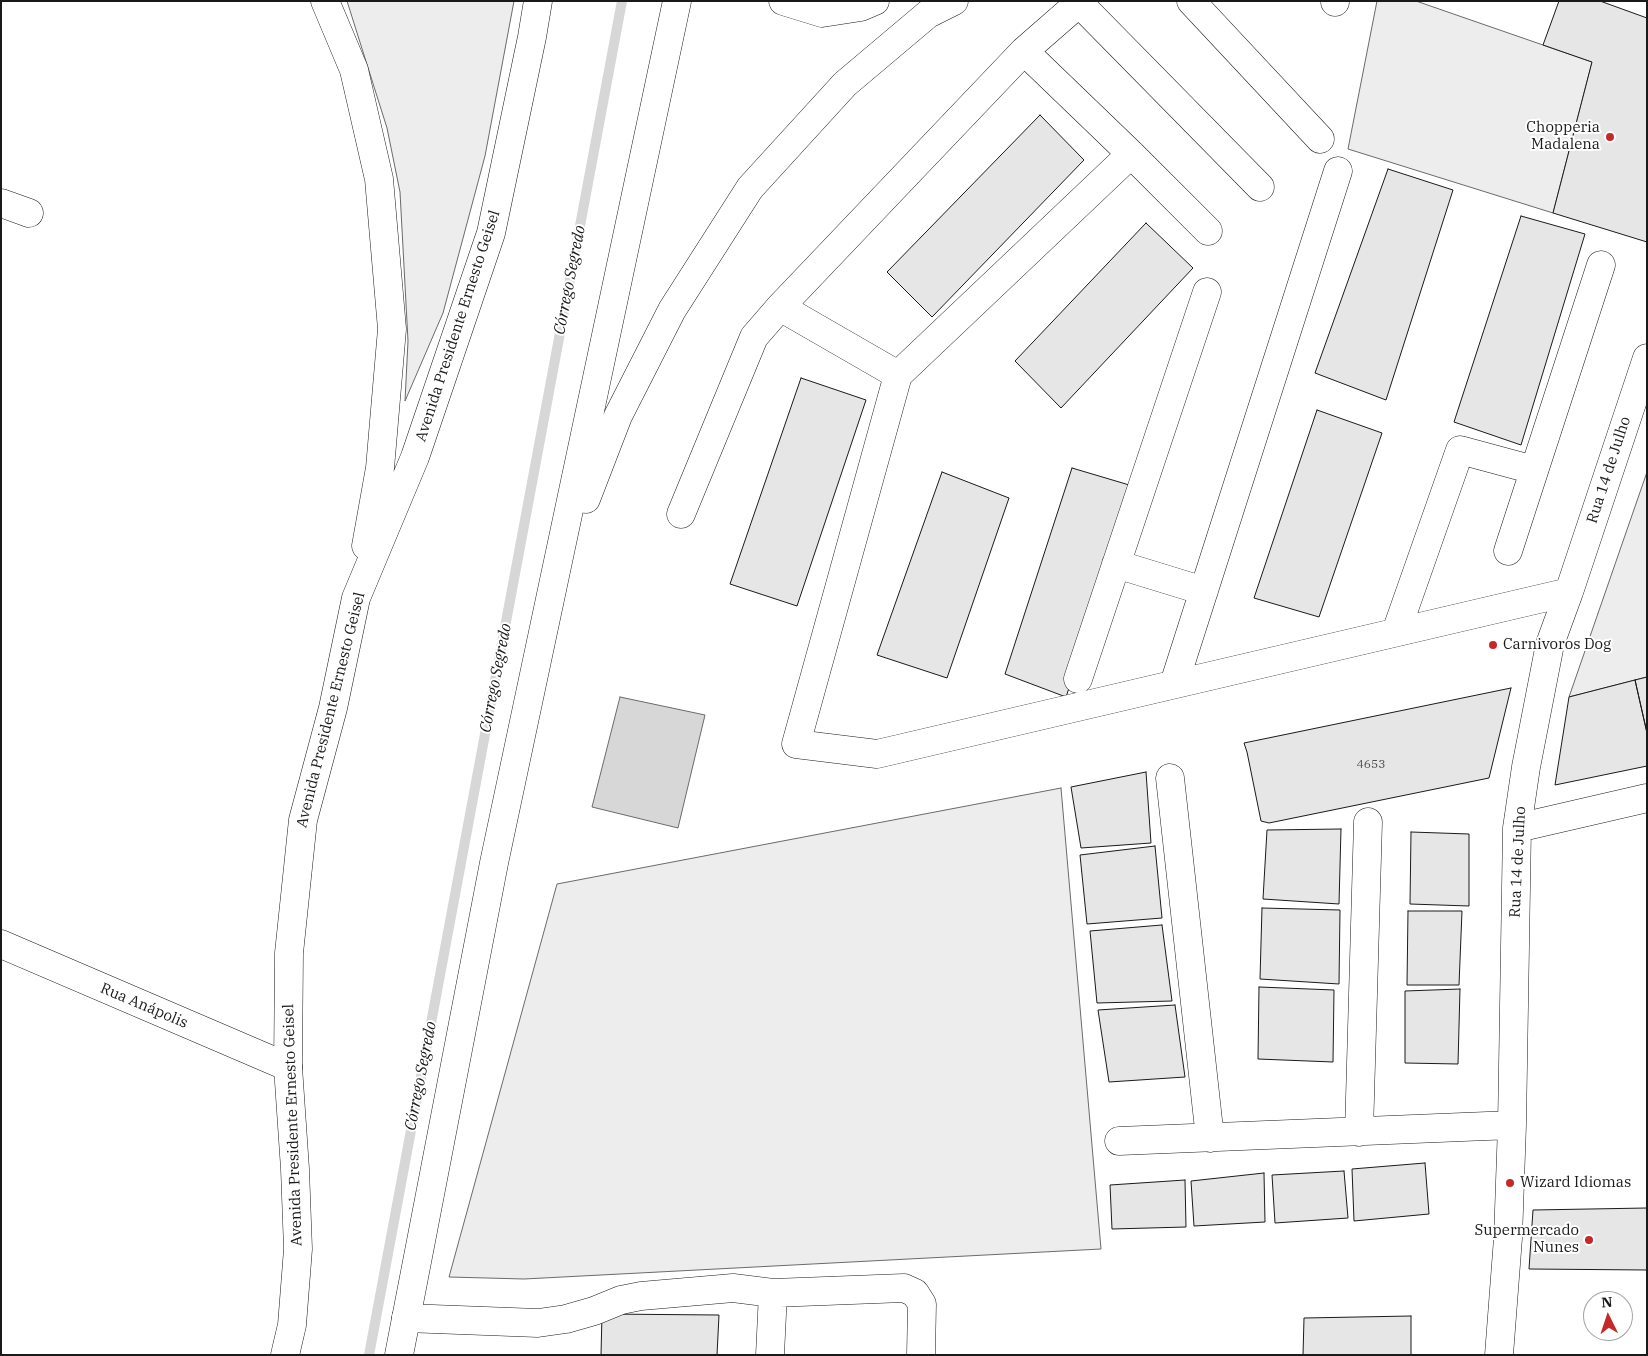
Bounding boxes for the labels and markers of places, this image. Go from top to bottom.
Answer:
place label: Chopperia Madalena [1526,119,1600,154]
marker: Chopperia Madalena [1604,131,1616,143]
place label: Carnivoros Dog [1503,636,1611,654]
marker: Carnivoros Dog [1487,639,1499,651]
place label: Wizard Idiomas [1520,1174,1631,1192]
marker: Wizard Idiomas [1504,1177,1516,1189]
place label: Supermercado Nunes [1474,1222,1579,1257]
marker: Supermercado Nunes [1583,1234,1595,1246]

